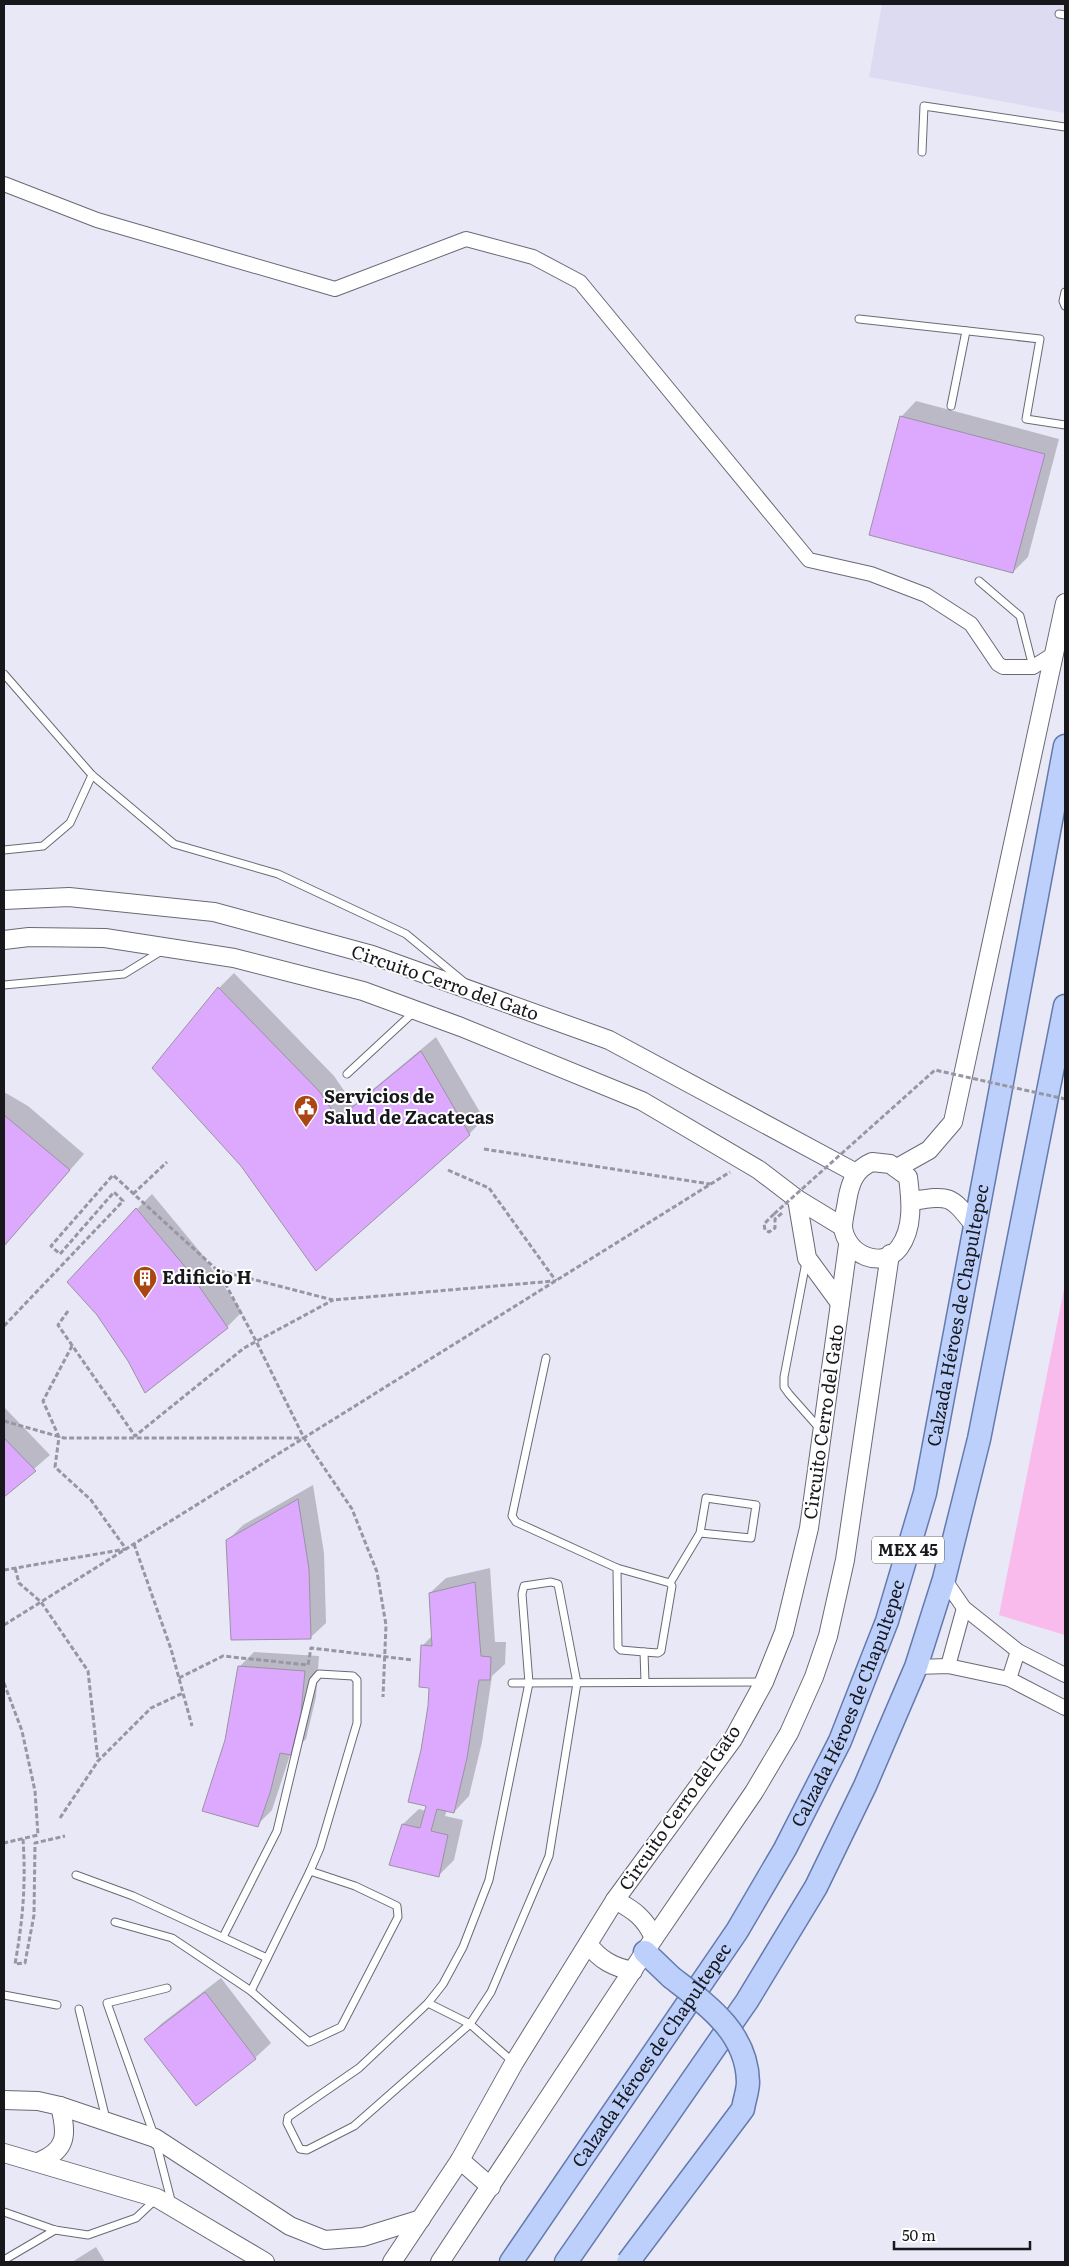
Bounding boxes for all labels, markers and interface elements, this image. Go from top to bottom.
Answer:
street label: Circuito Cerro del Gato [348,937,543,1026]
place label: Servicios de Salud de Zacatecas [324,1082,494,1130]
public building icon: Servicios de Salud de Zacatecas [293,1094,319,1128]
street label: Calzada Héroes de Chapultepec [919,1182,995,1449]
place label: Edificio H [162,1263,252,1290]
building icon: Edificio H [132,1265,158,1299]
street label: Circuito Cerro del Gato [795,1322,850,1521]
road number: MEX 45 [872,1536,944,1564]
street label: Calzada Héroes de Chapultepec [783,1576,911,1831]
street label: Circuito Cerro del Gato [611,1719,746,1895]
street label: Calzada Héroes de Chapultepec [564,1937,737,2172]
scale bar [894,2218,1030,2250]
text: 50 m [902,2223,936,2246]

